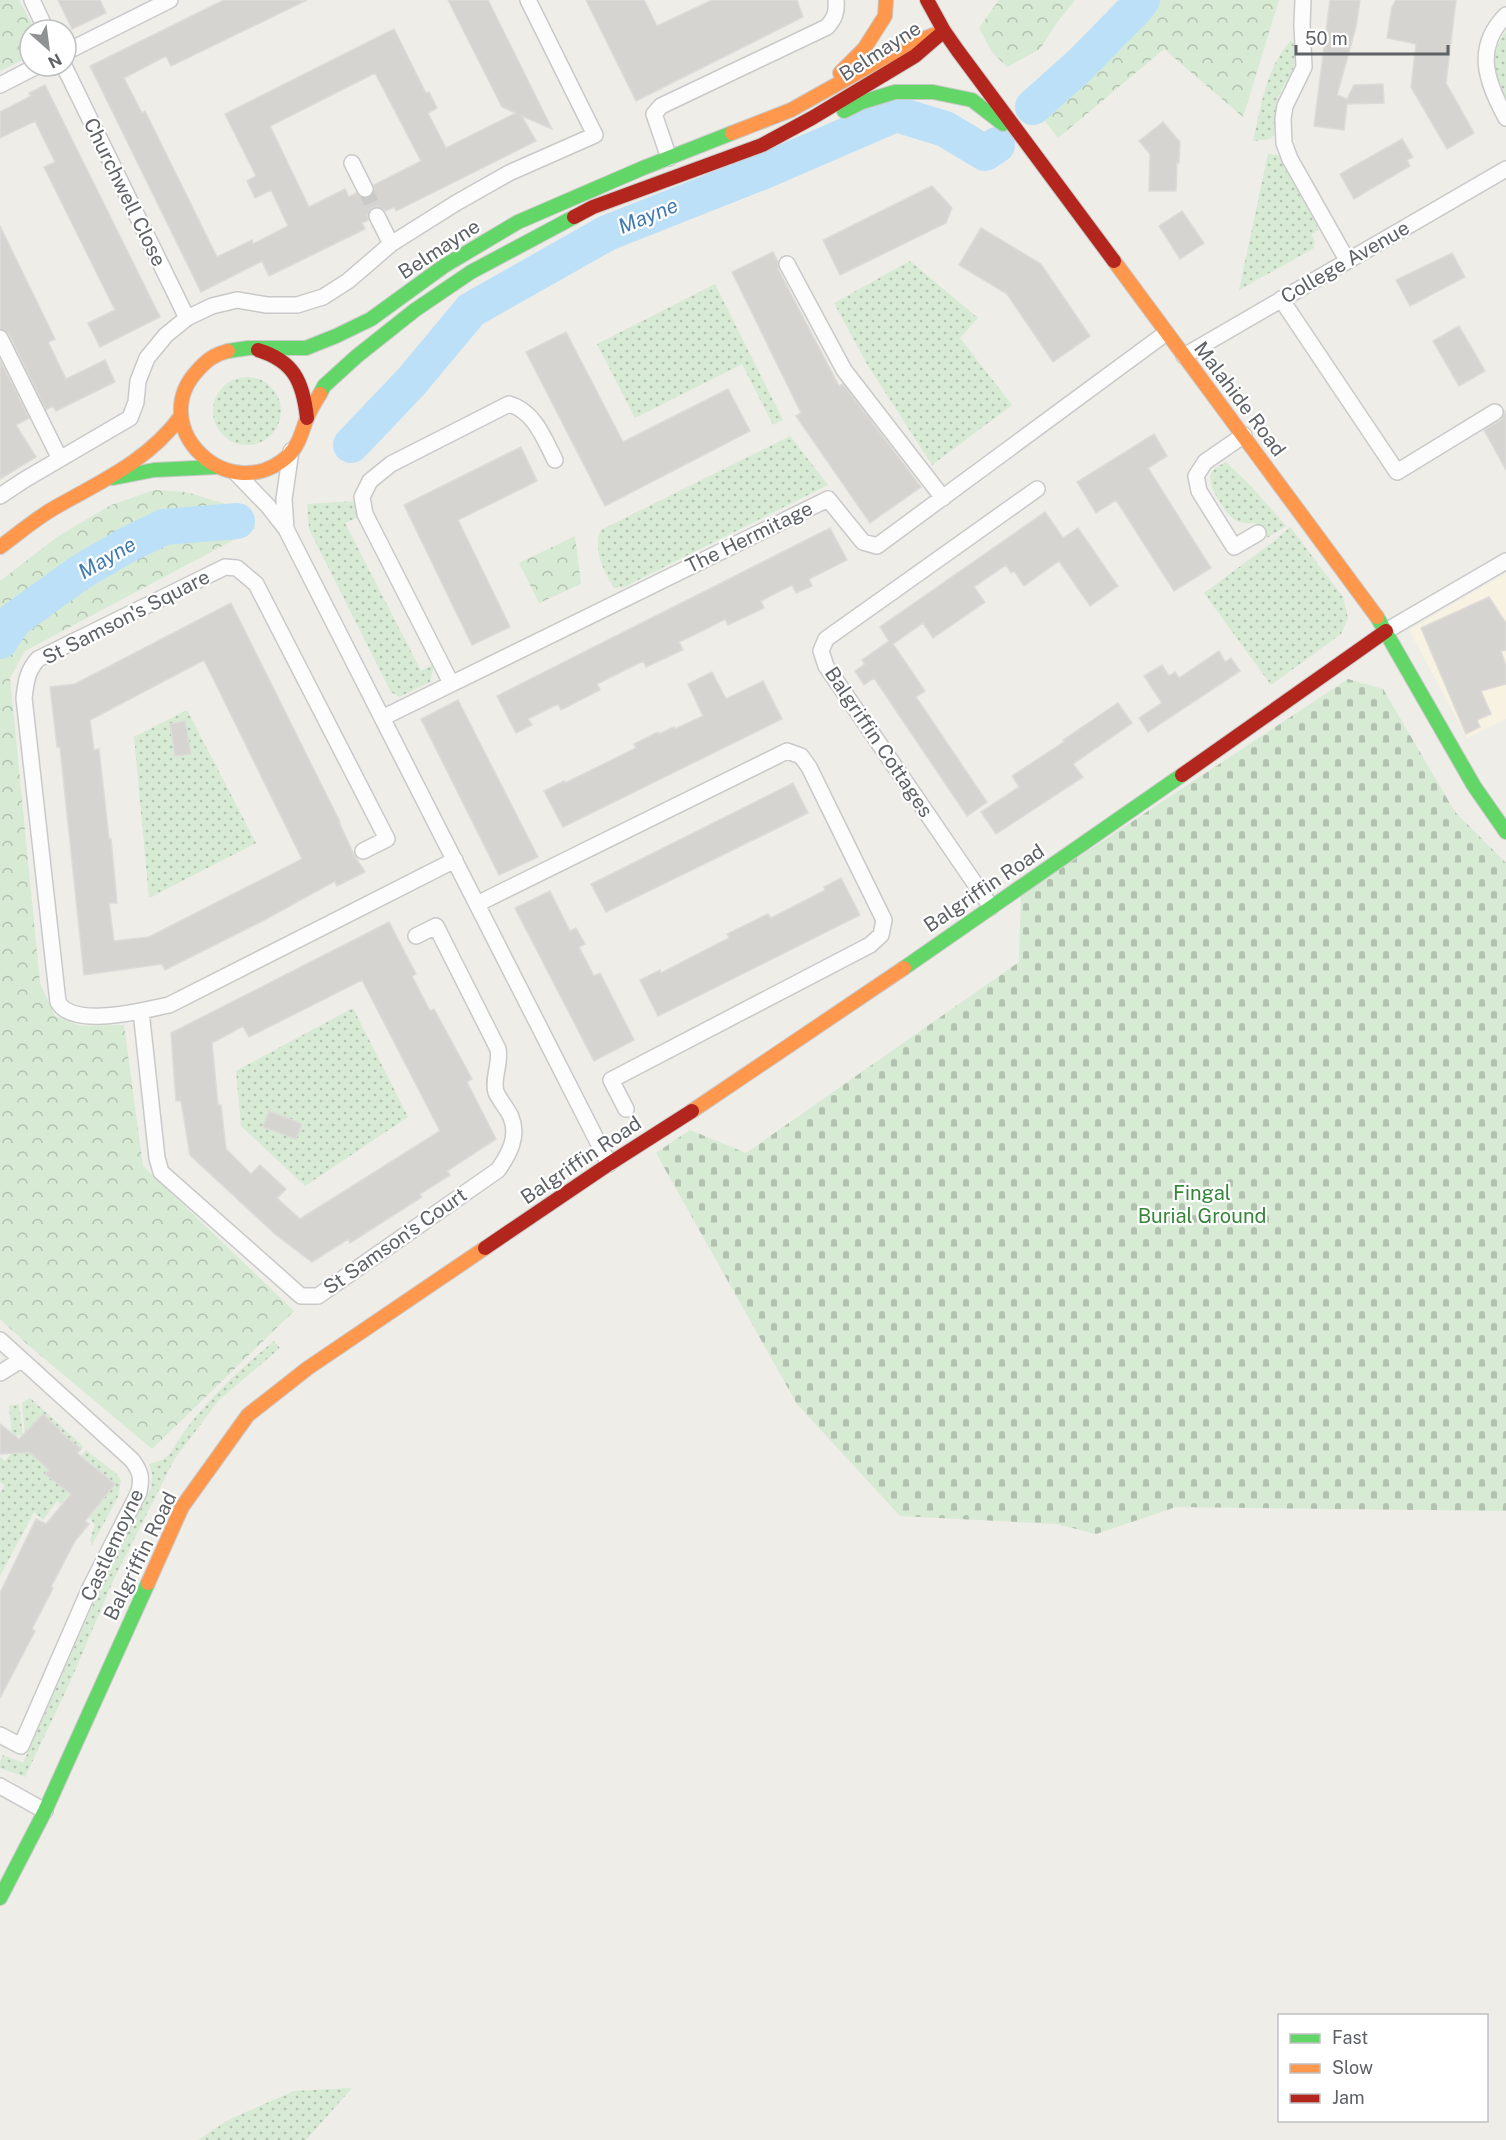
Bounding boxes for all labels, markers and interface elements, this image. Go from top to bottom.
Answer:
street label: Belmayne [835,16,925,86]
north arrow [18,18,78,78]
scale bar [1296,18,1448,56]
text: 50 m [1305,28,1348,49]
text: N [45,49,65,72]
street label: Churchwell Close [79,114,171,270]
water label: Mayne [614,192,681,239]
street label: Belmayne [394,214,484,284]
street label: College Avenue [1276,215,1414,309]
street label: Malahide Road [1189,337,1291,461]
street label: The Hermitage [682,496,816,578]
water label: Mayne [73,531,140,584]
street label: St Samson's Square [38,564,214,670]
street label: Balgriffin Cottages [820,662,938,822]
street label: Balgriffin Road [919,839,1049,937]
street label: Balgriffin Road [516,1111,646,1209]
park label: Fingal Burial Ground [1138,1181,1266,1228]
street label: St Samson's Court [319,1183,471,1299]
street label: Castlemoyne [76,1485,148,1605]
street label: Balgriffin Road [99,1488,181,1624]
legend [1278,2014,1488,2122]
text: Fast [1332,2027,1368,2048]
text: Slow [1332,2057,1373,2078]
text: Jam [1332,2087,1365,2108]

